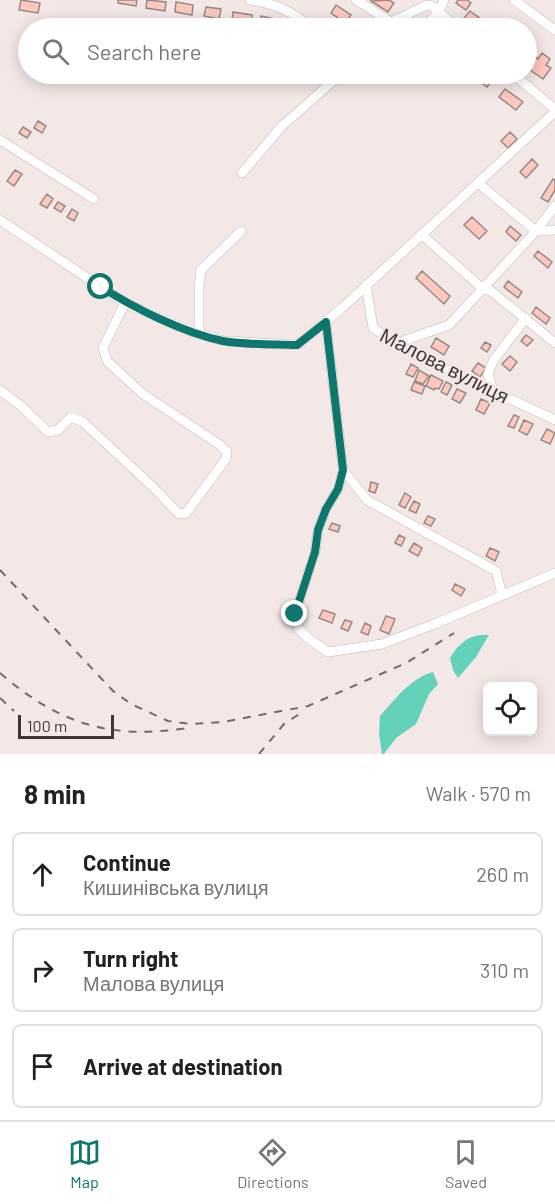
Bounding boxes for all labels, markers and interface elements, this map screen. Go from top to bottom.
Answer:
search box [18,18,537,84]
icon: search [39,35,72,68]
text: Search here [87,38,201,64]
route start [87,273,113,299]
street label: Малова вулиця [377,322,513,408]
route end [281,600,307,626]
map controls [483,682,537,736]
button: locate [483,682,537,736]
scale bar [18,712,114,740]
text: 100 m [27,716,67,735]
text: 8 min [24,778,86,809]
text: Walk · 570 m [426,781,531,805]
text: Continue [83,849,171,875]
icon: ahead [26,858,59,891]
text: 260 m [476,862,529,886]
text: Кишинівська вулиця [83,875,269,899]
text: Turn right [83,945,178,971]
icon: right [26,954,59,987]
text: 310 m [480,958,529,982]
text: Малова вулиця [83,971,224,995]
icon: arrive [26,1050,59,1083]
text: Arrive at destination [83,1053,282,1079]
tab: Map [68,1136,101,1191]
tab: Directions [237,1136,309,1191]
tab: Saved [445,1136,487,1191]

